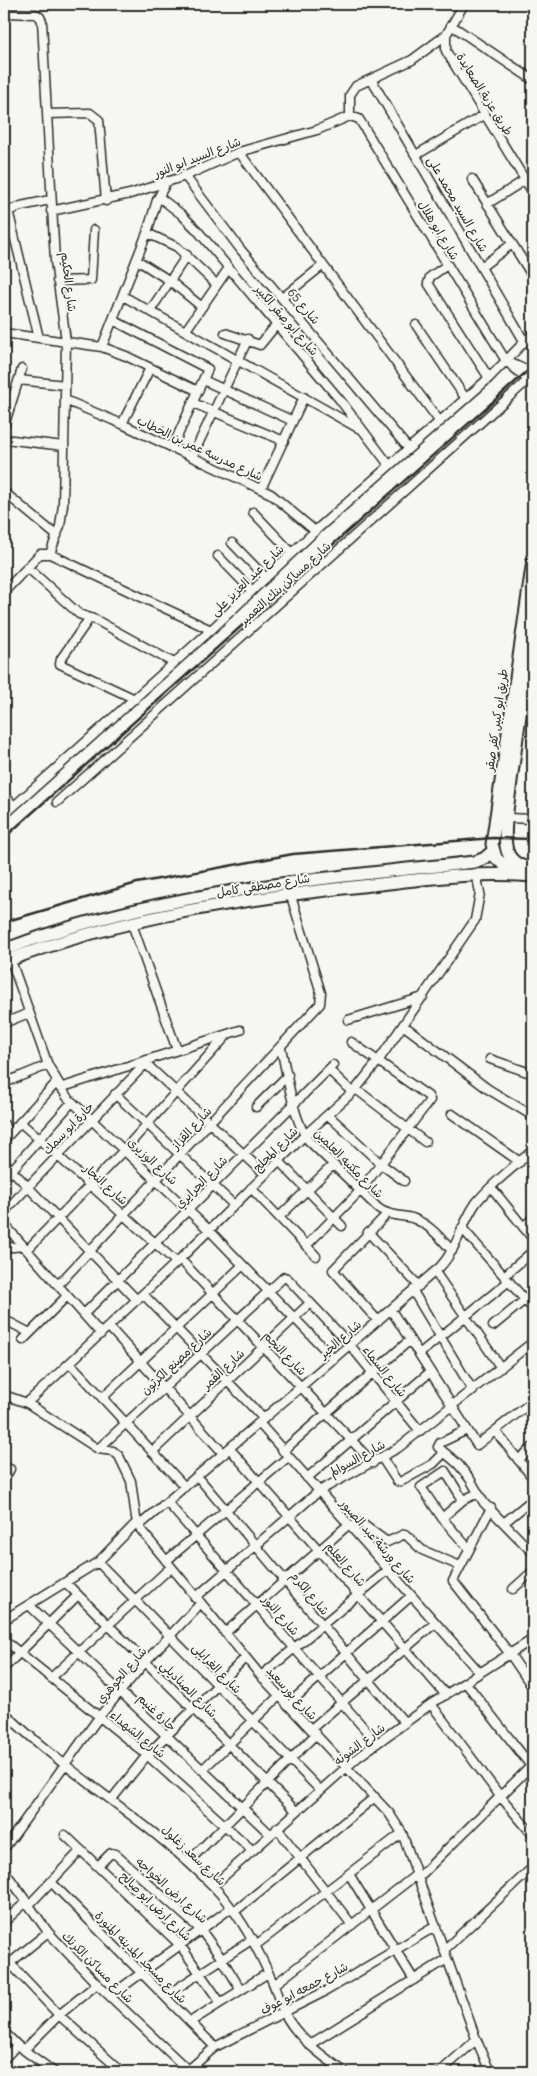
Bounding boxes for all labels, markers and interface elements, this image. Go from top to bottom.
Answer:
street label: طريق عزبة الصعايدة [453,50,516,139]
street label: شارع السيد ابو النور [150,133,243,183]
street label: شارع السيد محمد على [423,153,491,256]
street label: شارع ابو هلال [414,198,463,263]
street label: شارع الحكيم [56,251,80,313]
street label: شارع ابو صقر الكبير [250,281,322,360]
street label: شارع 65 [283,285,323,328]
street label: شارع مدرسه عمر بن الخطاب [134,412,265,486]
street label: شارع مساكن بنك التعمير [235,538,335,630]
street label: شارع عبد العزيز على [207,541,288,620]
street label: طريق ابو كبير, كفر صقر [481,668,512,773]
street label: شارع مصطفى كامل [215,870,311,902]
street label: حارة ابو سمك [39,1099,97,1158]
street label: شارع القزاز [167,1104,216,1155]
street label: شارع المحلج [249,1123,302,1176]
street label: شارع مكتبه العلمين [310,1125,387,1202]
street label: شارع الوزيرى [124,1134,181,1189]
street label: شارع الحرايري [172,1153,232,1213]
street label: شارع النجار [79,1160,131,1209]
street label: شارع الخير [315,1316,366,1364]
street label: شارع مصنع الكرتون [137,1324,216,1399]
street label: شارع النجم [259,1328,310,1380]
street label: شارع السماء [358,1342,410,1401]
street label: شارع القمر [198,1346,249,1395]
street label: شارع السوالم [326,1437,389,1482]
street label: شارع ورشة عبد الصبور [335,1495,419,1588]
street label: شارع العلم [321,1539,369,1591]
street label: شارع الكرم [286,1568,333,1619]
street label: شارع النور [257,1591,303,1640]
street label: شارع الغرابلى [188,1640,245,1698]
street label: شارع الجوهري [92,1644,151,1708]
street label: شارع الصناديلي [155,1657,221,1723]
street label: شارع بورسعيد [262,1663,321,1724]
street label: حارة غنيم [133,1690,179,1735]
street label: شارع الشهداء [106,1707,169,1763]
street label: شارع الشونه [330,1720,389,1770]
street label: شارع سعد زغلول [157,1822,229,1890]
street label: شارع ارض الخواجه [132,1854,211,1928]
street label: شارع ارض ابو صالح [116,1868,195,1945]
street label: شارع مسجد المدينه المنورة [90,1908,190,2008]
street label: شارع مساكن الكرنك [58,1928,137,2007]
street label: شارع جمعه ابو عوف [258,1959,351,2019]

